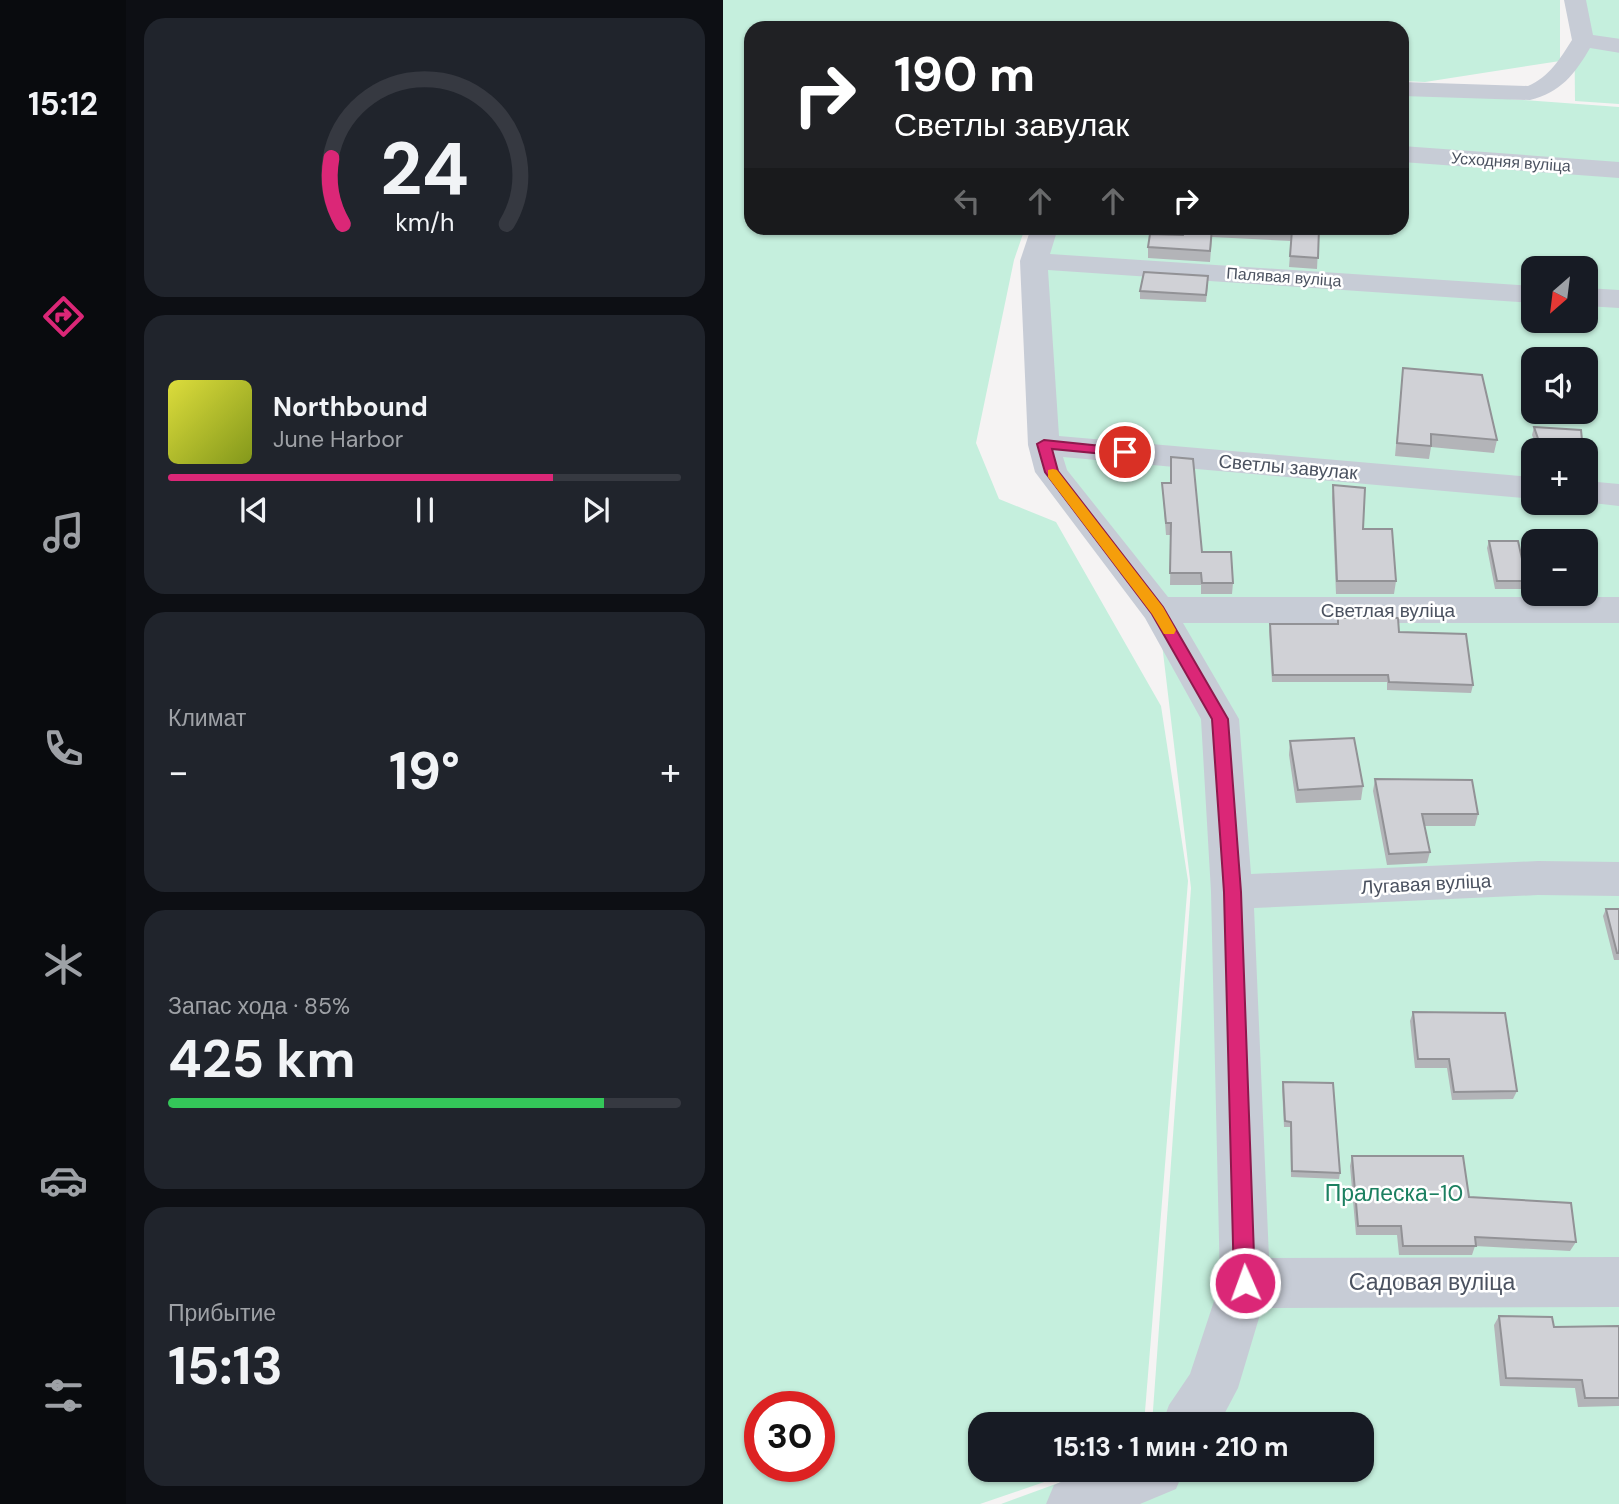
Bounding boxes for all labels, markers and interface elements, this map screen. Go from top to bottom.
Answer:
text: 190 m [894,42,1035,106]
icon: right [779,49,870,140]
text: 15:12 [28,83,98,125]
text: Светлы завулак [894,104,1129,146]
text: 24 [380,122,469,217]
street label: Усходняя вуліца [1450,147,1572,177]
icon: left [948,182,986,220]
icon: ahead [1021,182,1059,220]
icon: ahead [1094,182,1132,220]
icon: right [1167,182,1205,220]
text: km/h [395,205,454,238]
north arrow [1521,256,1598,332]
map controls [1521,256,1598,606]
street label: Палявая вуліца [1226,263,1342,292]
icon: directions [39,292,88,341]
button: sound [1521,347,1598,424]
text: Northbound [273,390,428,424]
pin [1095,422,1155,482]
text: June Harbor [273,424,403,454]
icon: arrive [1106,433,1144,471]
button: + [1521,438,1598,515]
street label: Светлы завулак [1217,448,1359,486]
icon: previous [235,491,273,529]
icon: pause [406,491,444,529]
icon: next [577,491,615,529]
icon: music [39,508,88,557]
button: − [1521,529,1598,606]
street label: Светлая вуліца [1321,598,1456,623]
text: Климат [168,703,246,733]
icon: phone [39,724,88,773]
text: 19° [389,737,460,805]
text: − [168,747,189,797]
text: + [660,747,681,797]
street label: Лугавая вуліца [1360,868,1492,900]
icon: climate [39,940,88,989]
text: Запас хода · 85% [168,991,350,1021]
text: 425 km [168,1025,355,1093]
icon: car [39,1156,88,1205]
park label: Пралеска-10 [1325,1178,1463,1208]
position arrow [1208,1246,1282,1320]
street label: Садовая вуліца [1349,1267,1515,1297]
text: Прибытие [168,1298,276,1328]
text: 15:13 [168,1332,283,1400]
icon: filters [39,1371,88,1420]
speed limit sign: 30 [744,1391,835,1482]
text: 15:13 · 1 мин · 210 m [1054,1430,1288,1464]

